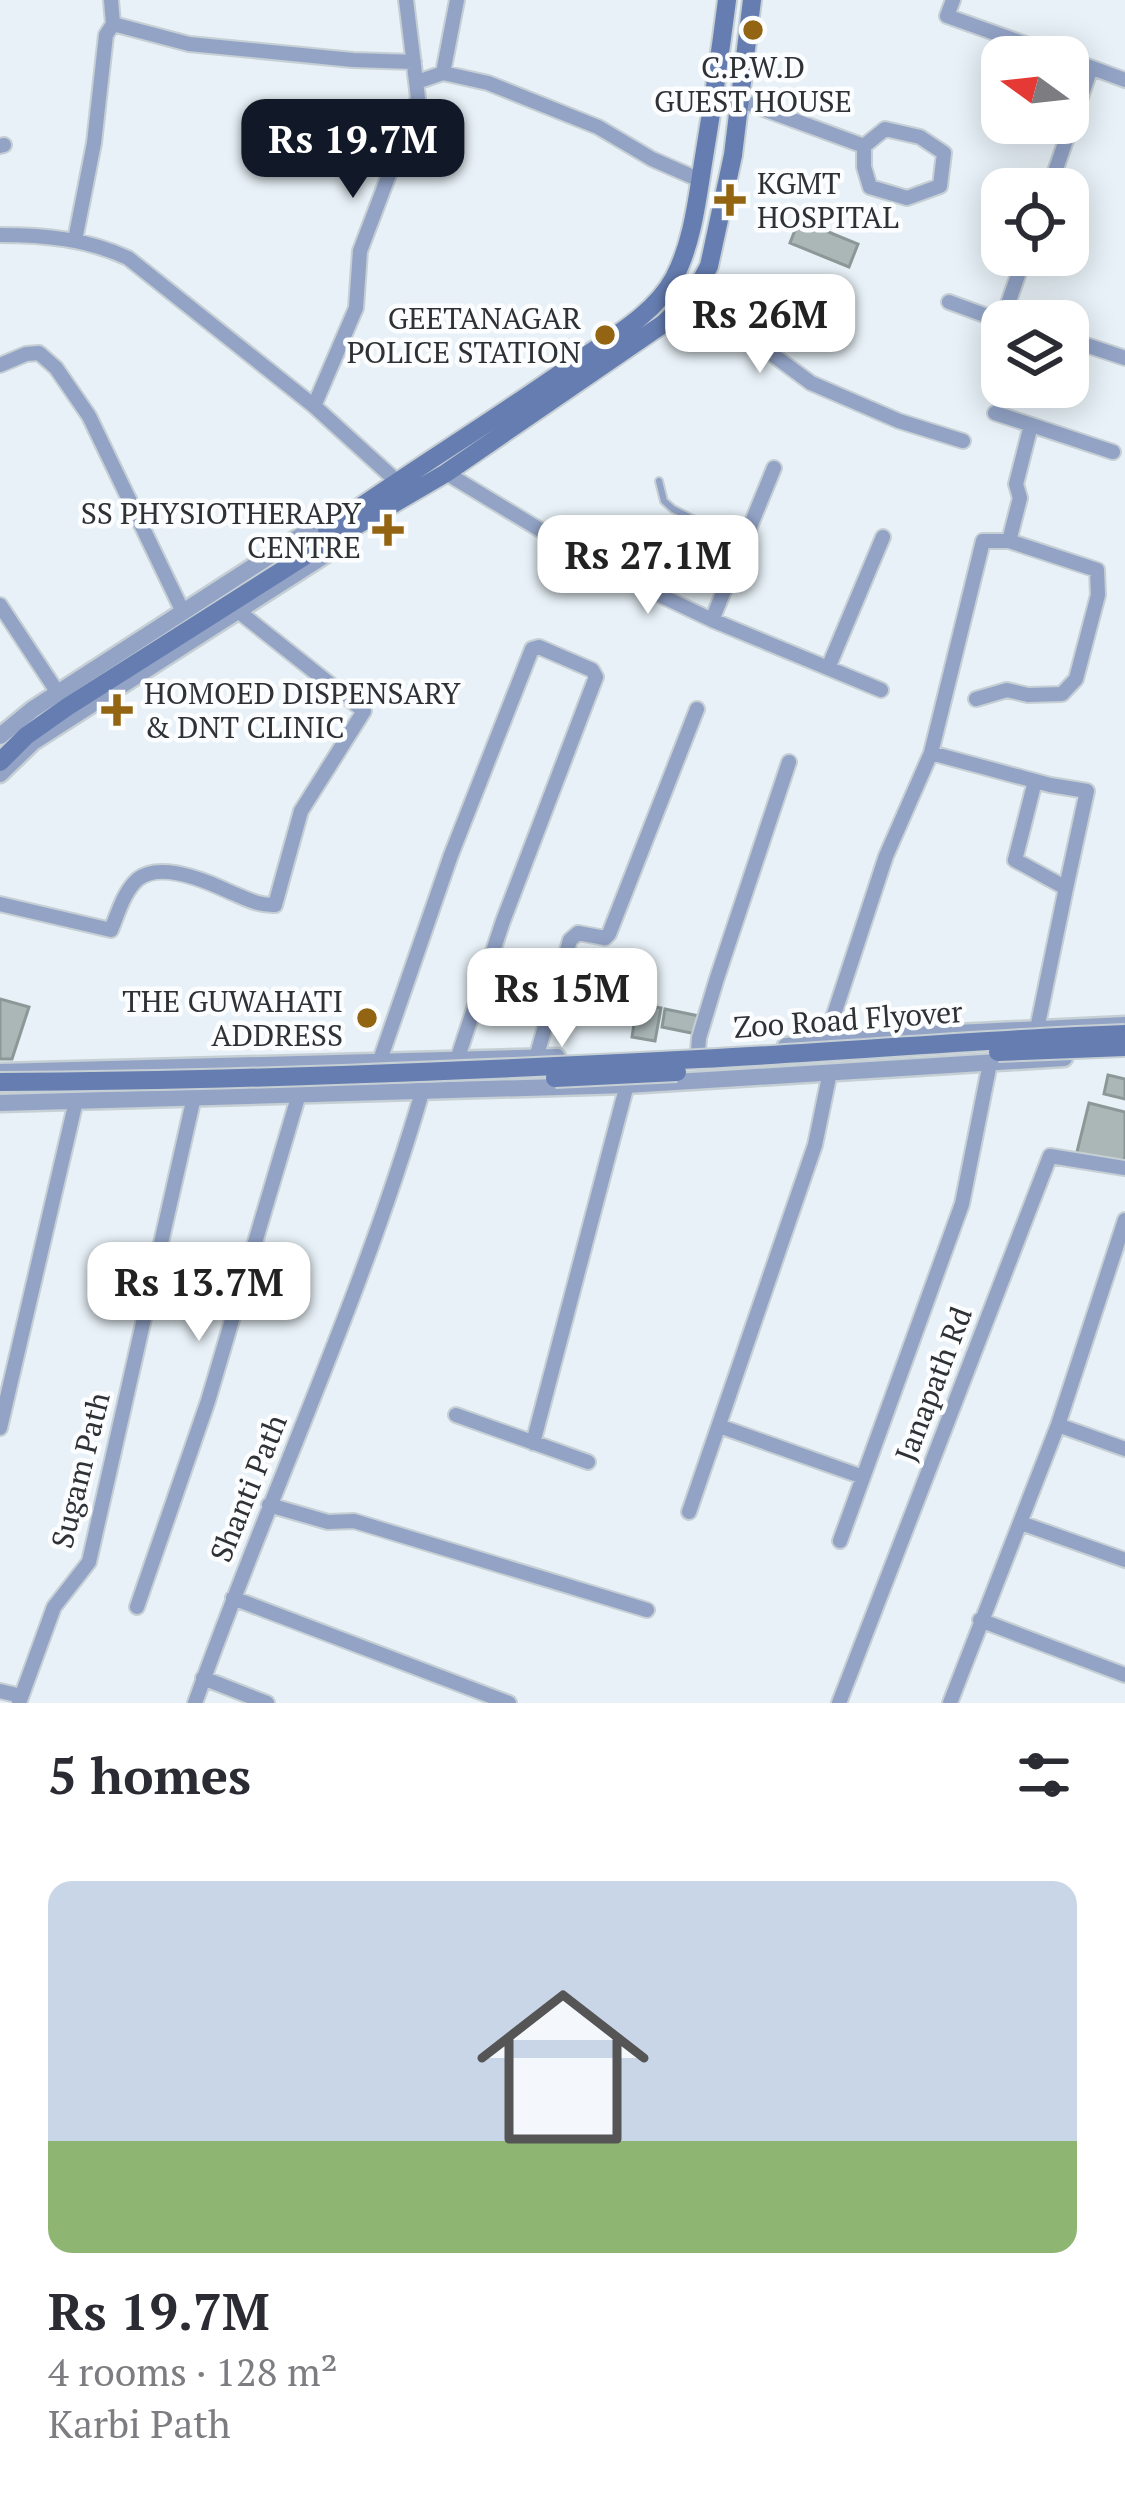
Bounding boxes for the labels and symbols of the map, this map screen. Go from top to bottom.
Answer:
marker: C.P.W.D GUEST HOUSE [740,17,766,43]
north arrow [981,36,1089,144]
place label: C.P.W.D GUEST HOUSE [654,47,852,121]
pin: Rs 19.7M [229,99,477,201]
place label: KGMT HOSPITAL [757,163,899,237]
marker: KGMT HOSPITAL [714,184,746,216]
pin: Rs 26M [662,274,858,376]
place label: GEETANAGAR POLICE STATION [347,298,581,372]
marker: GEETANAGAR POLICE STATION [592,322,618,348]
place label: SS PHYSIOTHERAPY CENTRE [81,493,362,567]
marker: SS PHYSIOTHERAPY CENTRE [372,514,404,546]
pin: Rs 27.1M [524,515,772,617]
place label: HOMOED DISPENSARY & DNT CLINIC [144,673,461,747]
marker: HOMOED DISPENSARY & DNT CLINIC [101,694,133,726]
pin: Rs 15M [464,948,660,1050]
place label: THE GUWAHATI ADDRESS [122,981,343,1055]
street label: Zoo Road Flyover [732,991,964,1047]
marker: THE GUWAHATI ADDRESS [354,1005,380,1031]
pin: Rs 13.7M [75,1242,323,1344]
street label: Janapath Rd [885,1301,981,1467]
street label: Sugam Path [41,1388,119,1552]
street label: Shanti Path [200,1408,296,1568]

